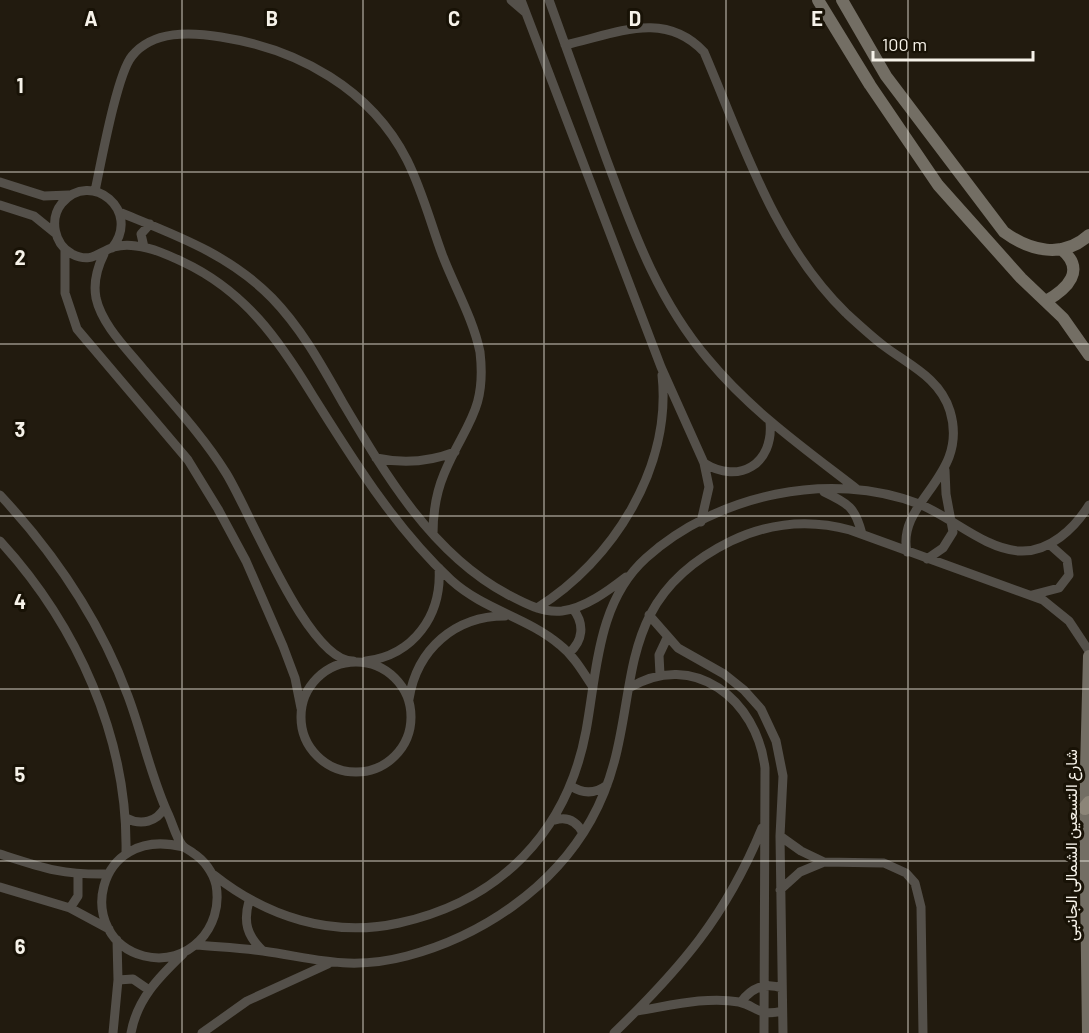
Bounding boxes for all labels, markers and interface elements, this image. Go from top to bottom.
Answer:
text: A [84,6,98,30]
text: B [266,6,278,30]
text: C [448,6,460,30]
text: D [629,6,641,30]
text: E [811,6,823,30]
scale bar [873,24,1034,62]
text: 100 m [882,33,927,55]
text: 1 [16,73,24,97]
text: 2 [14,245,26,269]
text: 3 [15,417,25,441]
text: 4 [14,589,26,613]
street label: شارع التسعين الشمالى الجانبى [1061,749,1083,941]
text: 5 [15,762,26,786]
text: 6 [15,934,26,958]

